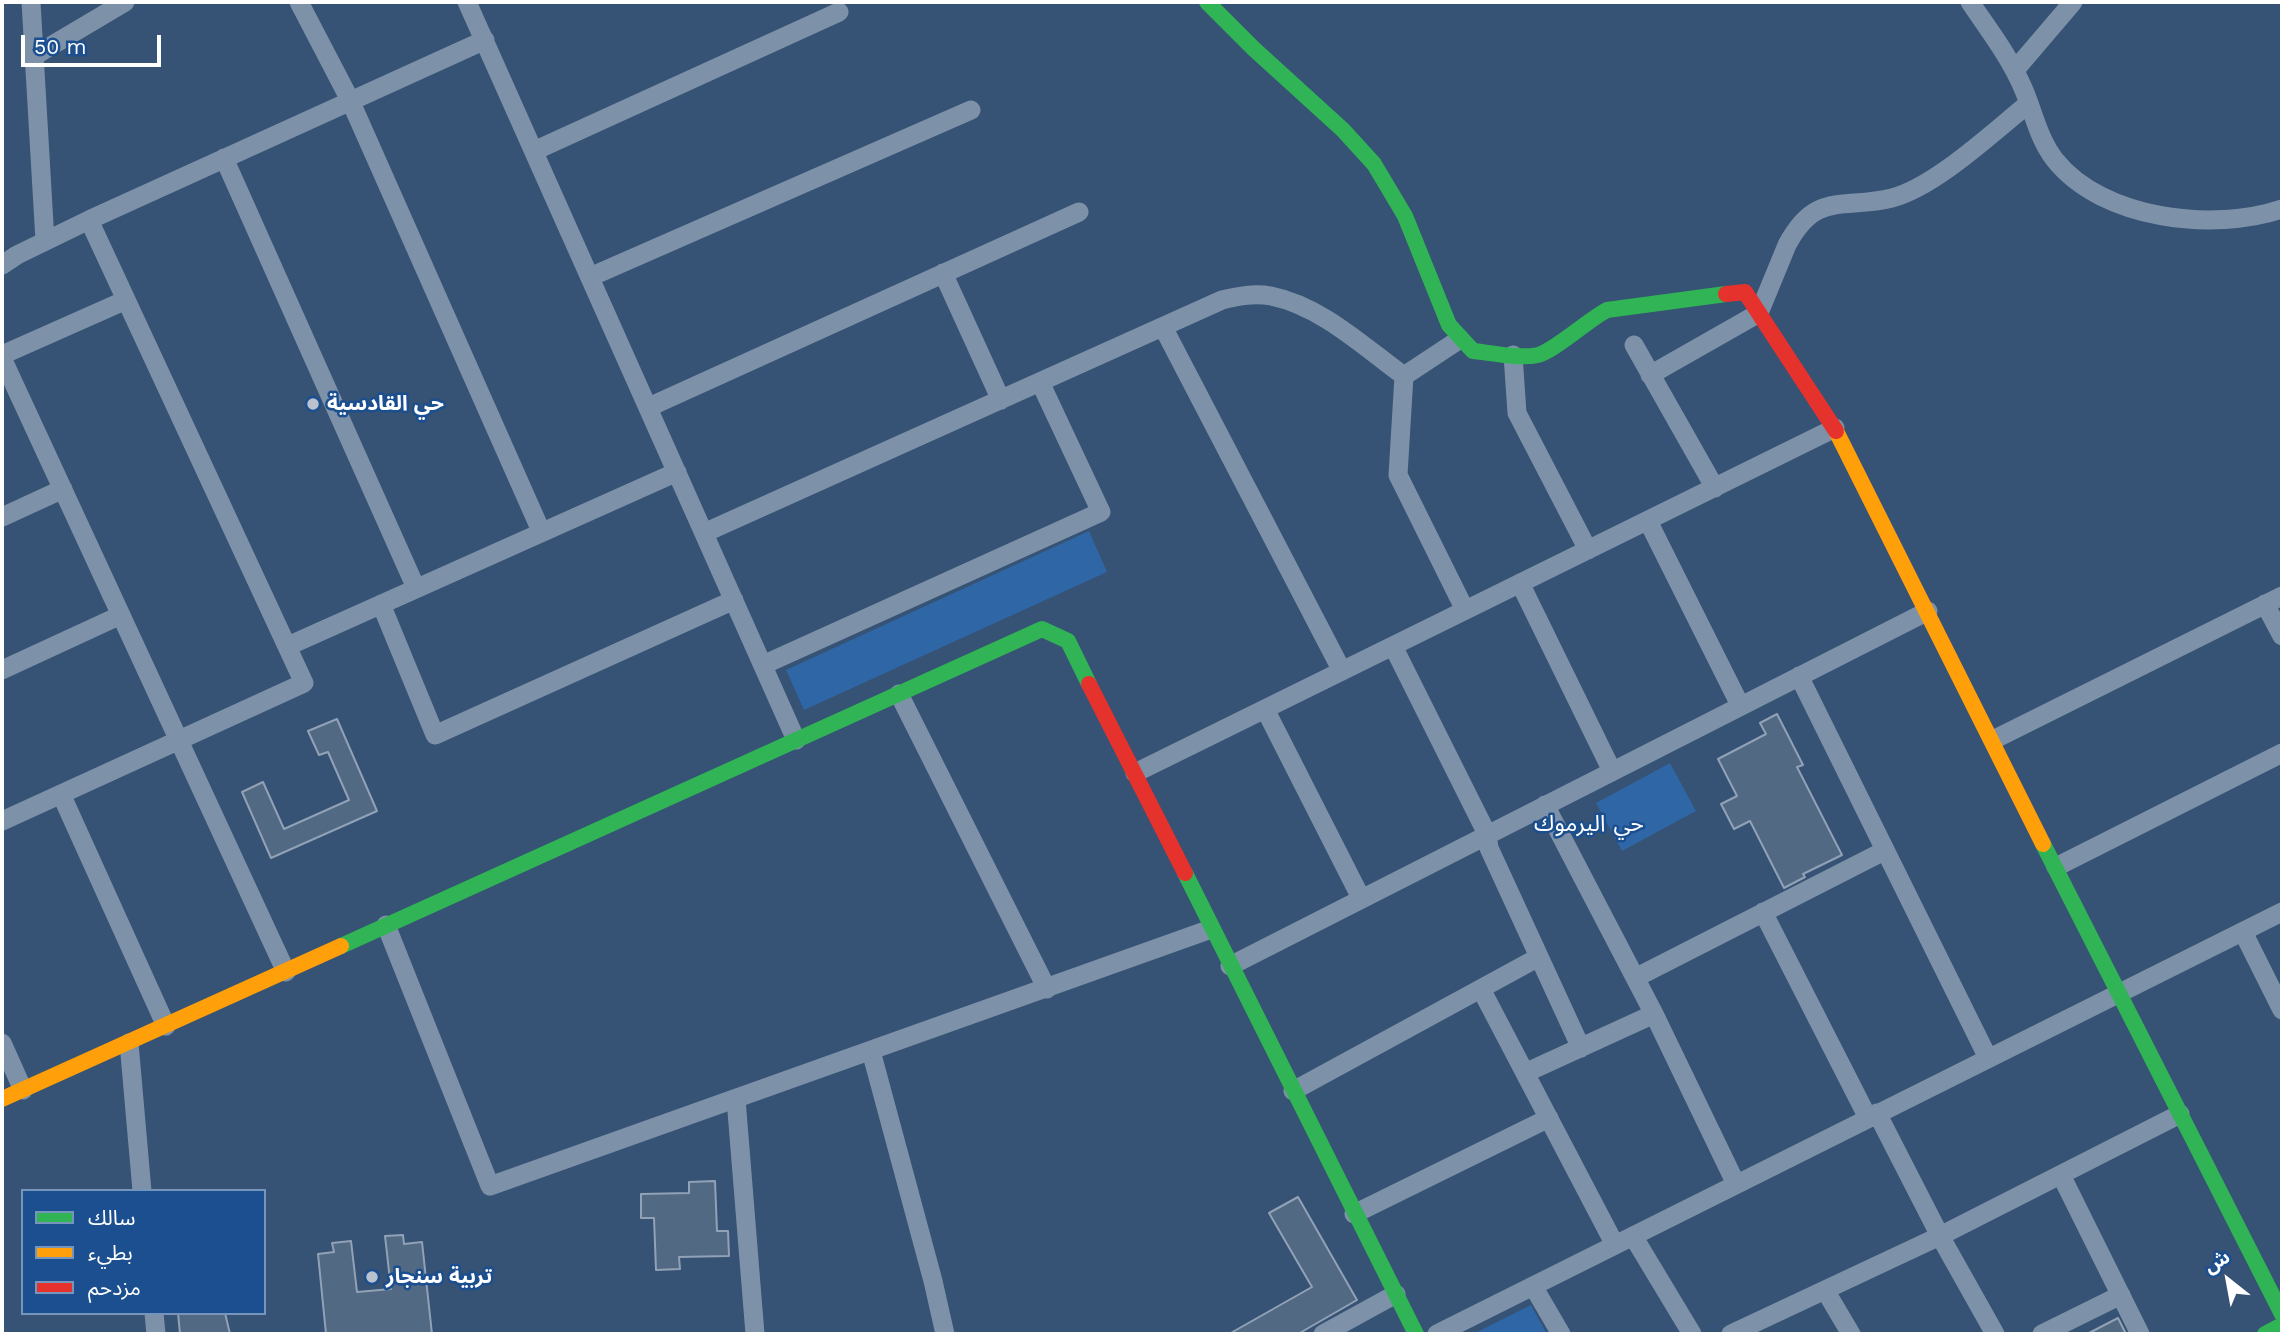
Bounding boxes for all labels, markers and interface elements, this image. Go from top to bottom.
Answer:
scale bar [24,21,164,65]
text: 50 m [34,34,86,59]
place label: حي القادسية [327,391,444,417]
marker: حي القادسية [305,396,321,412]
district label: حي اليرموك [1534,810,1644,838]
legend [21,1189,266,1315]
text: سالك [88,1205,135,1230]
text: بطيء [88,1240,133,1265]
north arrow [2193,1245,2263,1315]
text: ش [2200,1245,2234,1278]
place label: تربية سنجار [386,1264,492,1290]
marker: تربية سنجار [364,1269,380,1285]
text: مزدحم [88,1275,141,1300]

